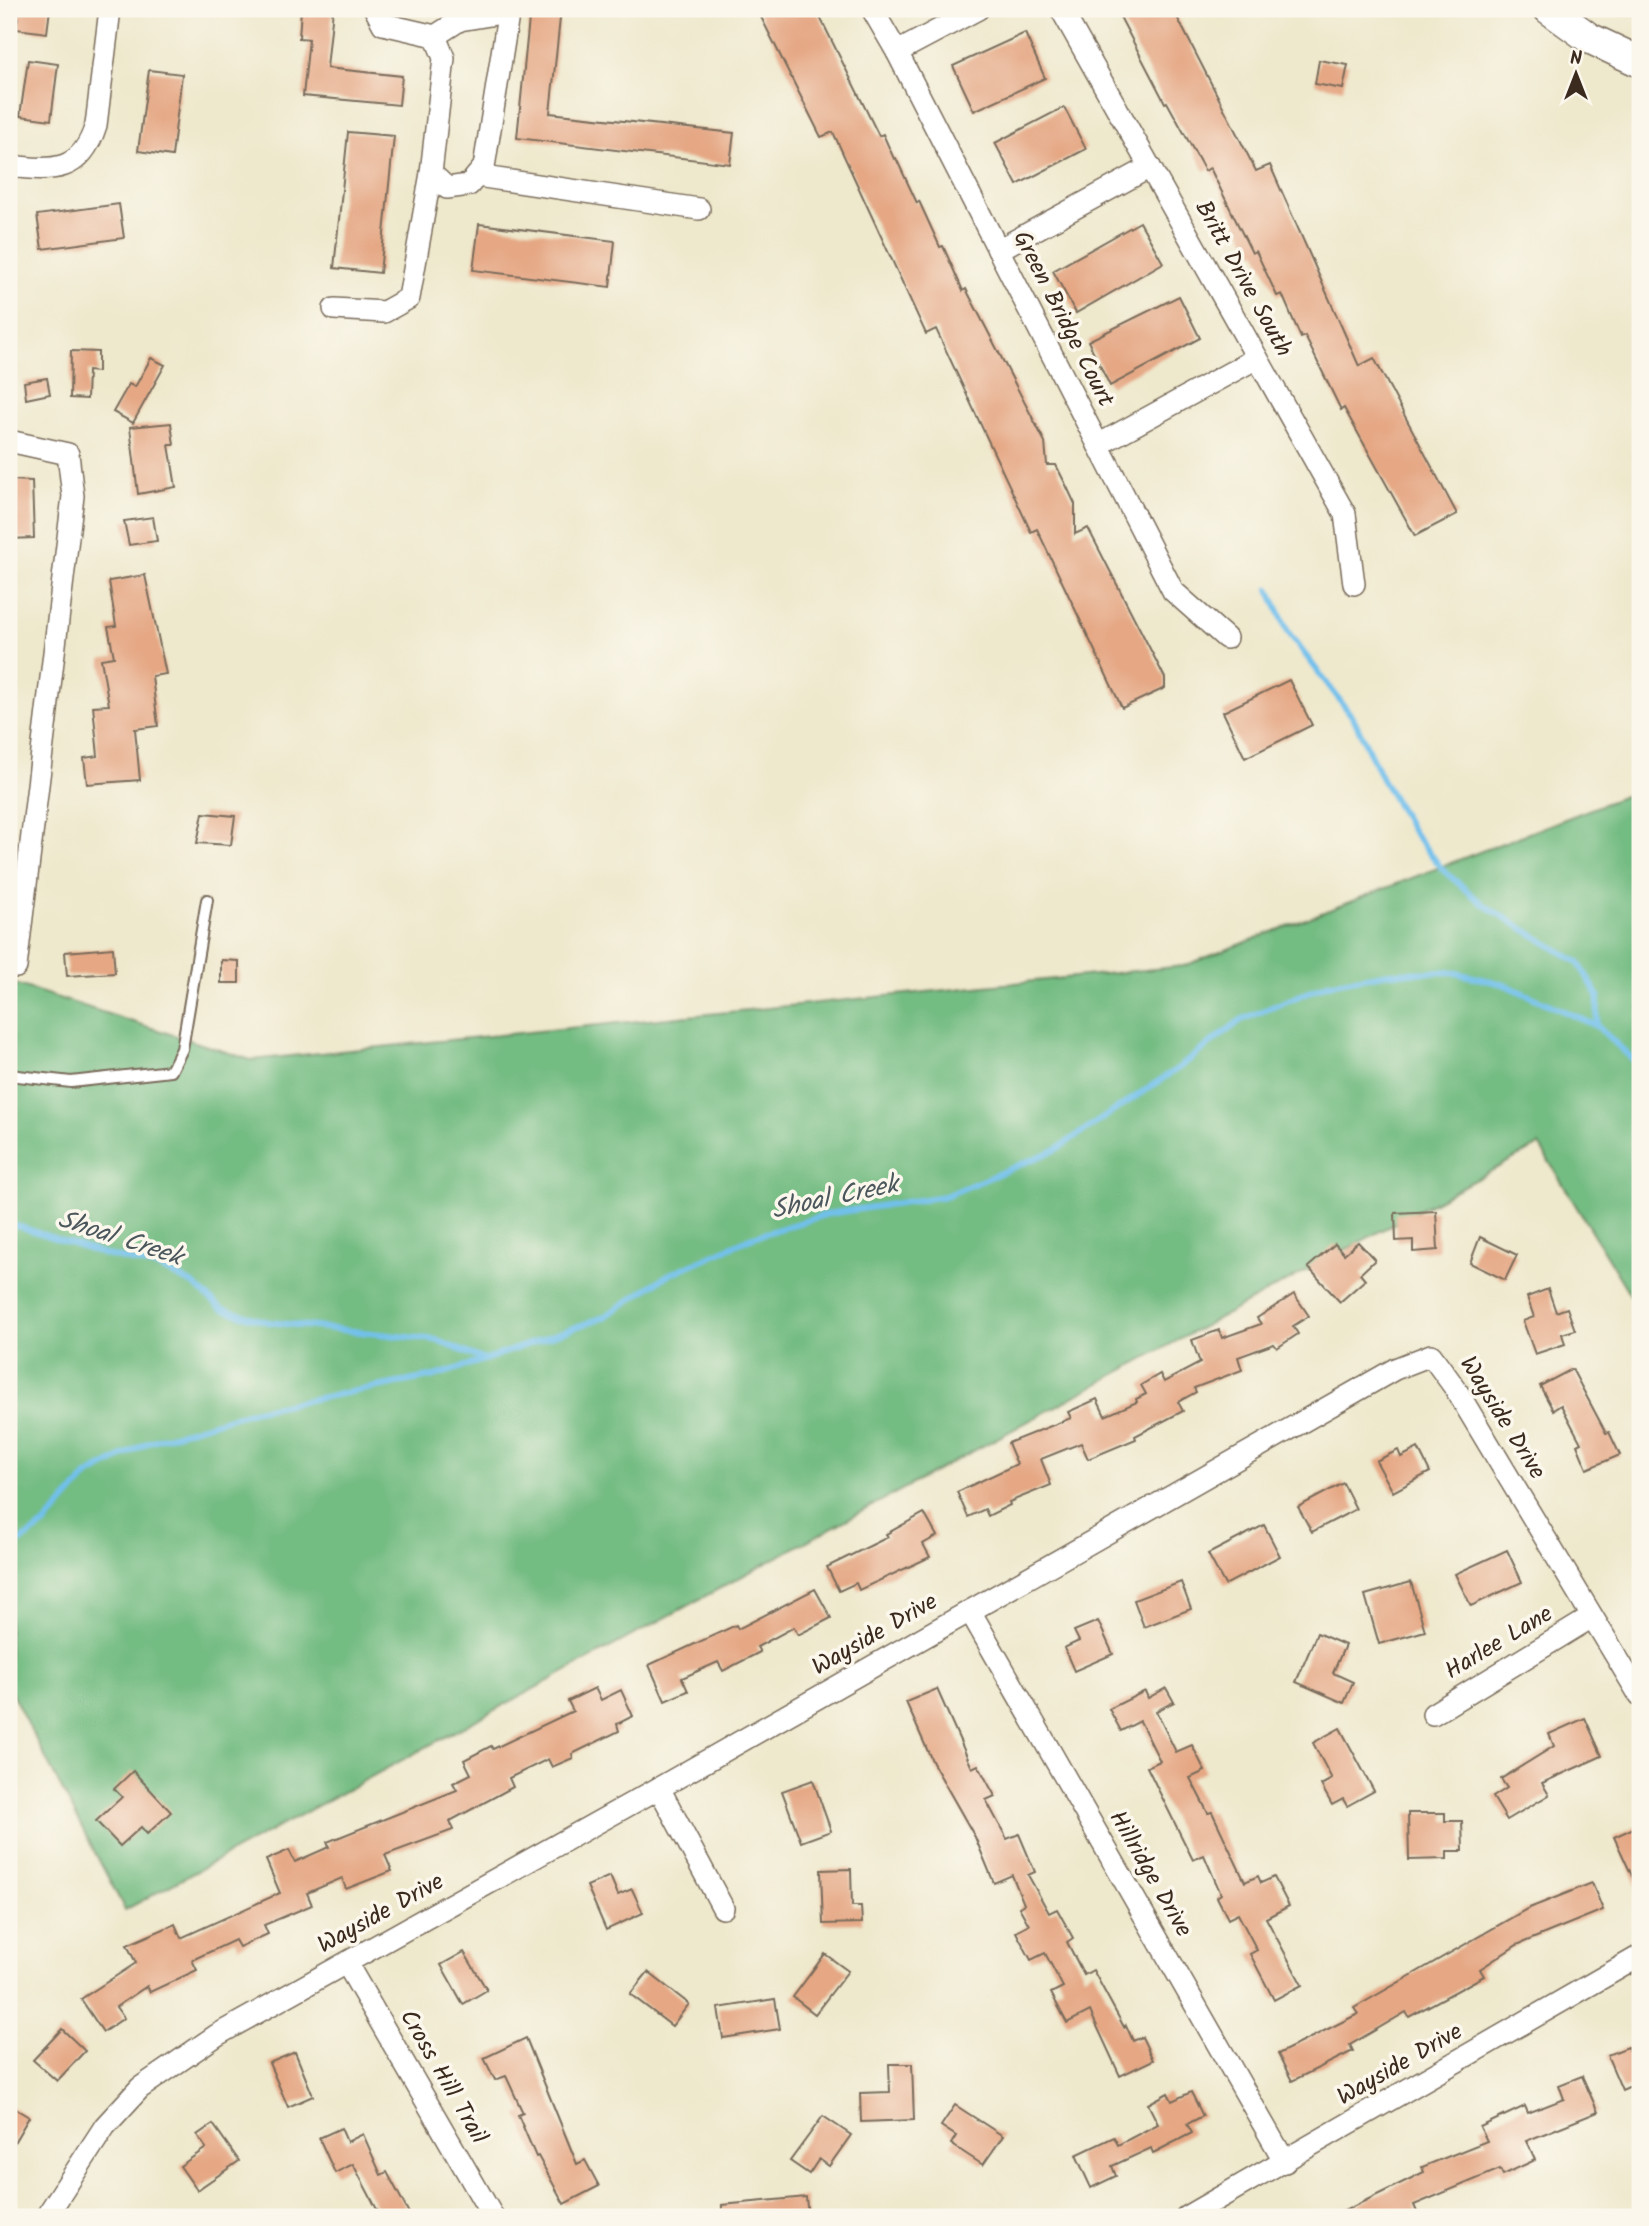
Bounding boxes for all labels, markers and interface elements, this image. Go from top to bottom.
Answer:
north arrow [1540,38,1610,108]
text: N [1570,44,1582,74]
street label: Britt Drive South [1184,193,1302,365]
street label: Green Bridge Court [1002,224,1125,415]
water label: Shoal Creek [768,1163,906,1232]
water label: Shoal Creek [53,1199,191,1280]
street label: Wayside Drive [1448,1348,1556,1488]
street label: Wayside Drive [805,1583,945,1687]
street label: Harlee Lane [1437,1595,1561,1691]
street label: Hillridge Drive [1098,1803,1202,1945]
street label: Wayside Drive [310,1863,452,1965]
street label: Cross Hill Trail [389,2002,497,2152]
street label: Wayside Drive [1330,2013,1470,2117]

